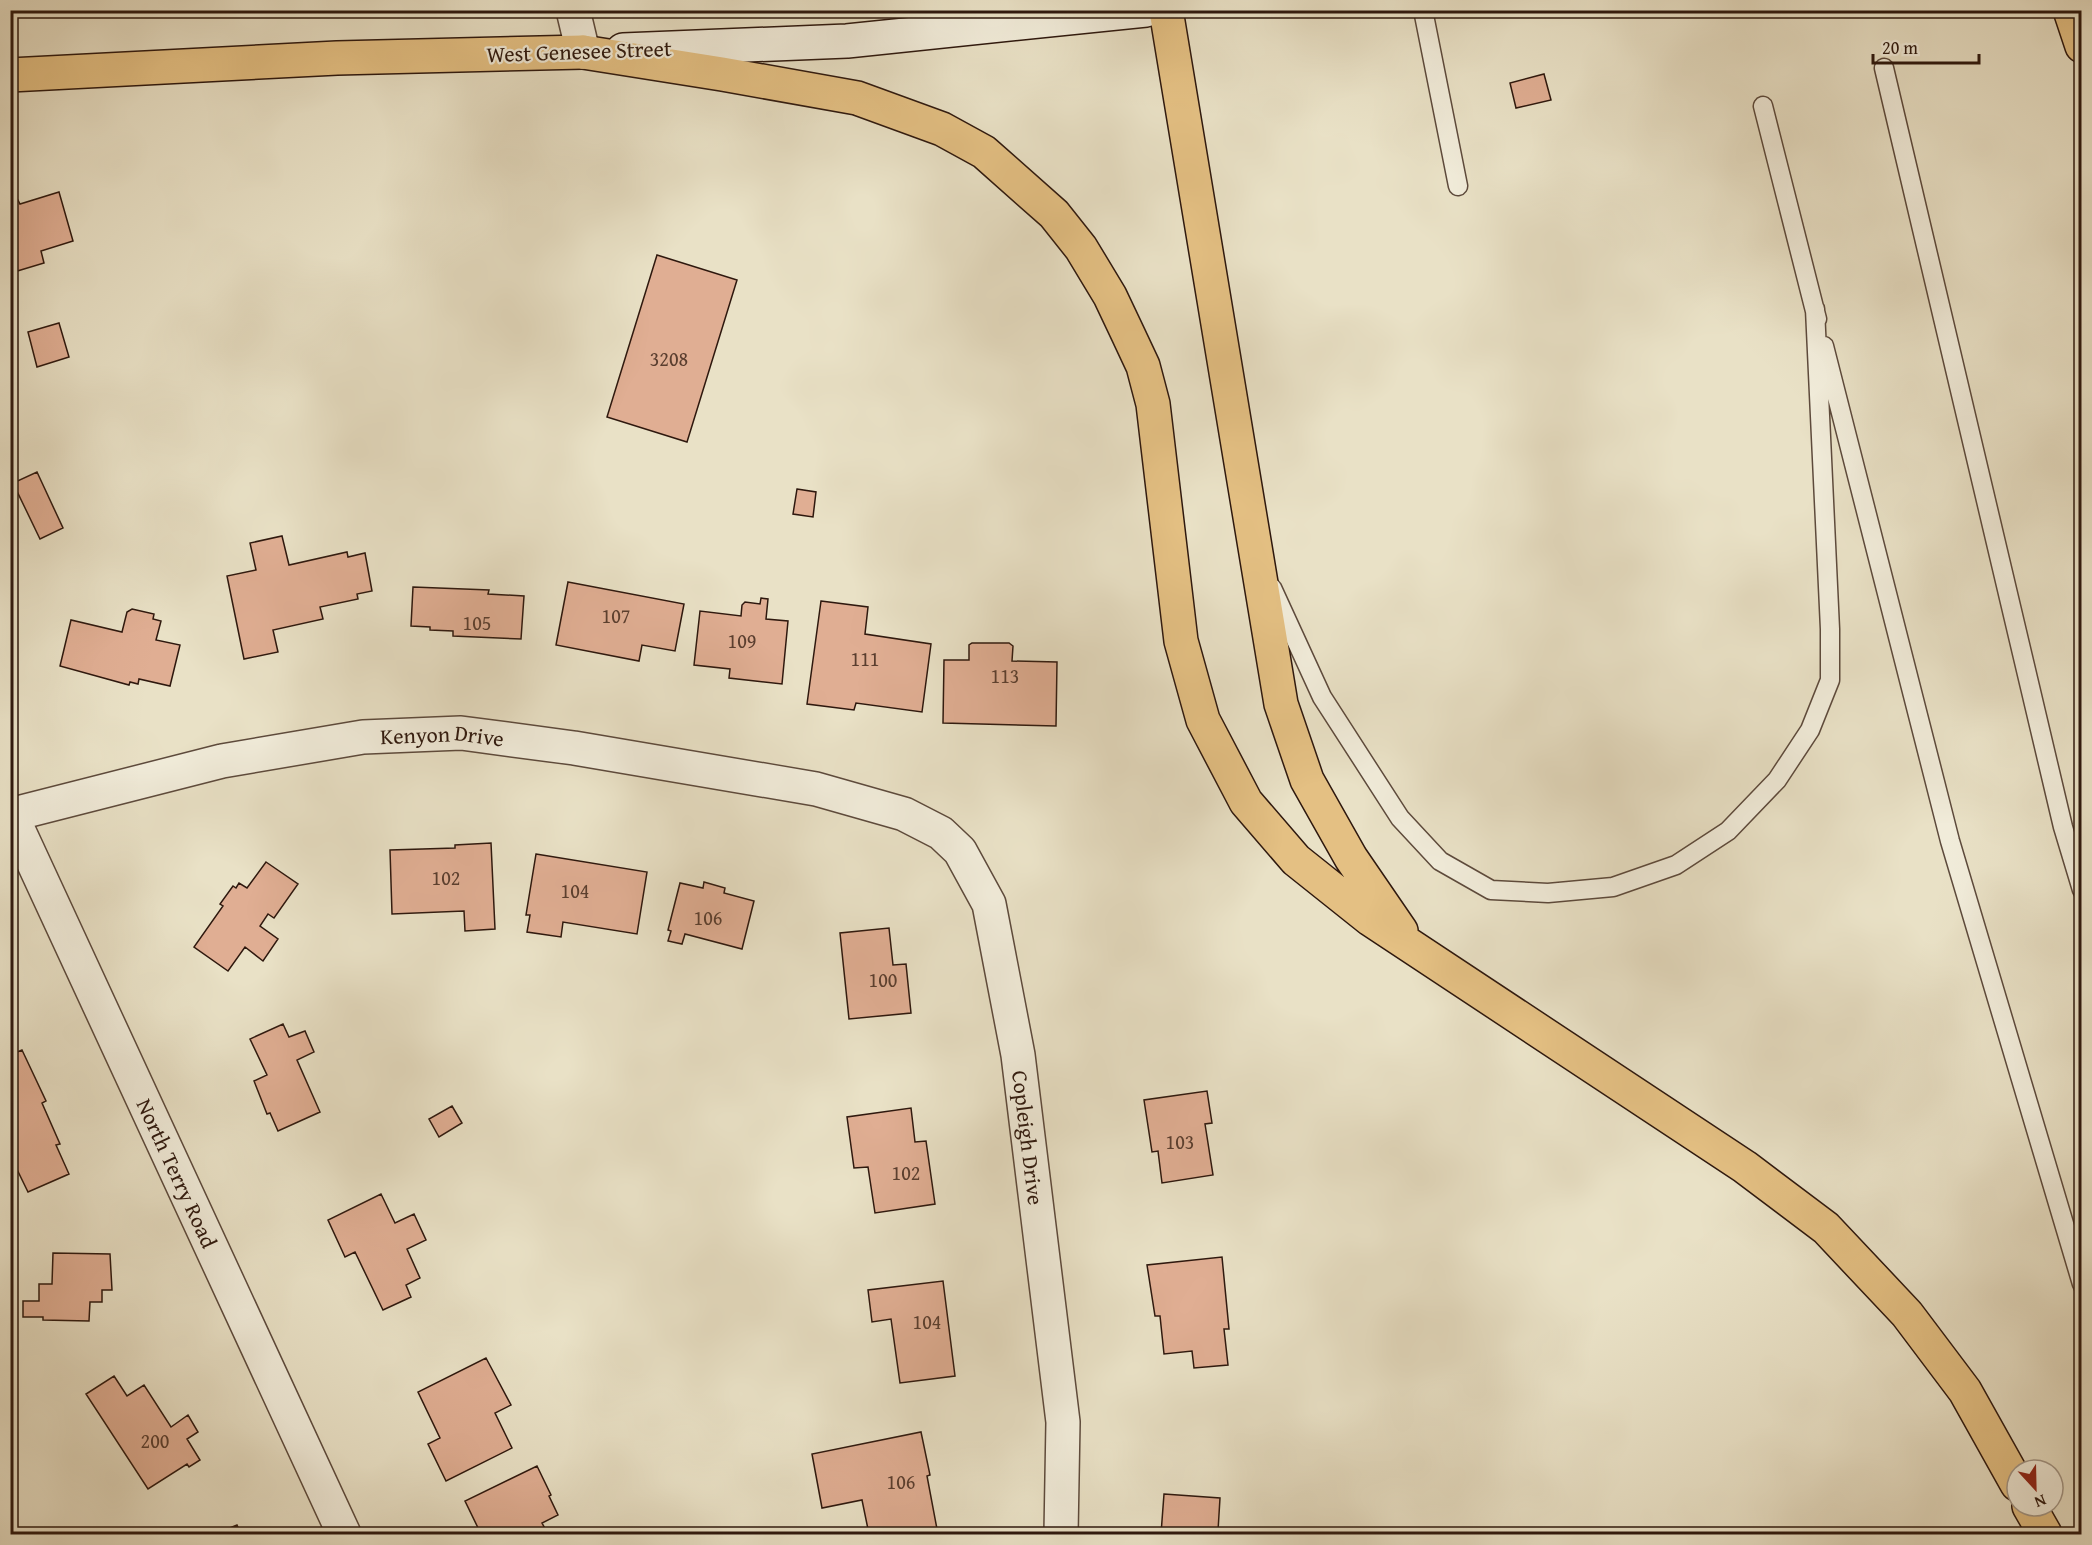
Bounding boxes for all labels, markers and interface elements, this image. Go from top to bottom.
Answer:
scale bar [1873,27,1980,65]
street label: West Genesee Street [486,32,672,70]
text: 20 m [1882,34,1918,61]
house number: 3208 [650,344,688,373]
house number: 107 [602,601,630,630]
house number: 105 [463,608,491,637]
house number: 109 [728,626,756,655]
house number: 111 [851,644,879,673]
house number: 113 [991,661,1019,690]
street label: Kenyon Drive [379,716,506,755]
house number: 102 [432,863,460,892]
house number: 104 [561,876,589,905]
house number: 106 [694,903,722,932]
house number: 100 [869,965,897,994]
street label: Copleigh Drive [1004,1069,1052,1207]
street label: North Terry Road [129,1093,226,1253]
house number: 103 [1166,1127,1194,1156]
house number: 102 [892,1158,920,1187]
house number: 104 [913,1307,941,1336]
house number: 200 [141,1426,169,1455]
north arrow [2005,1458,2065,1518]
house number: 106 [887,1467,915,1496]
text: N [2031,1489,2050,1515]

